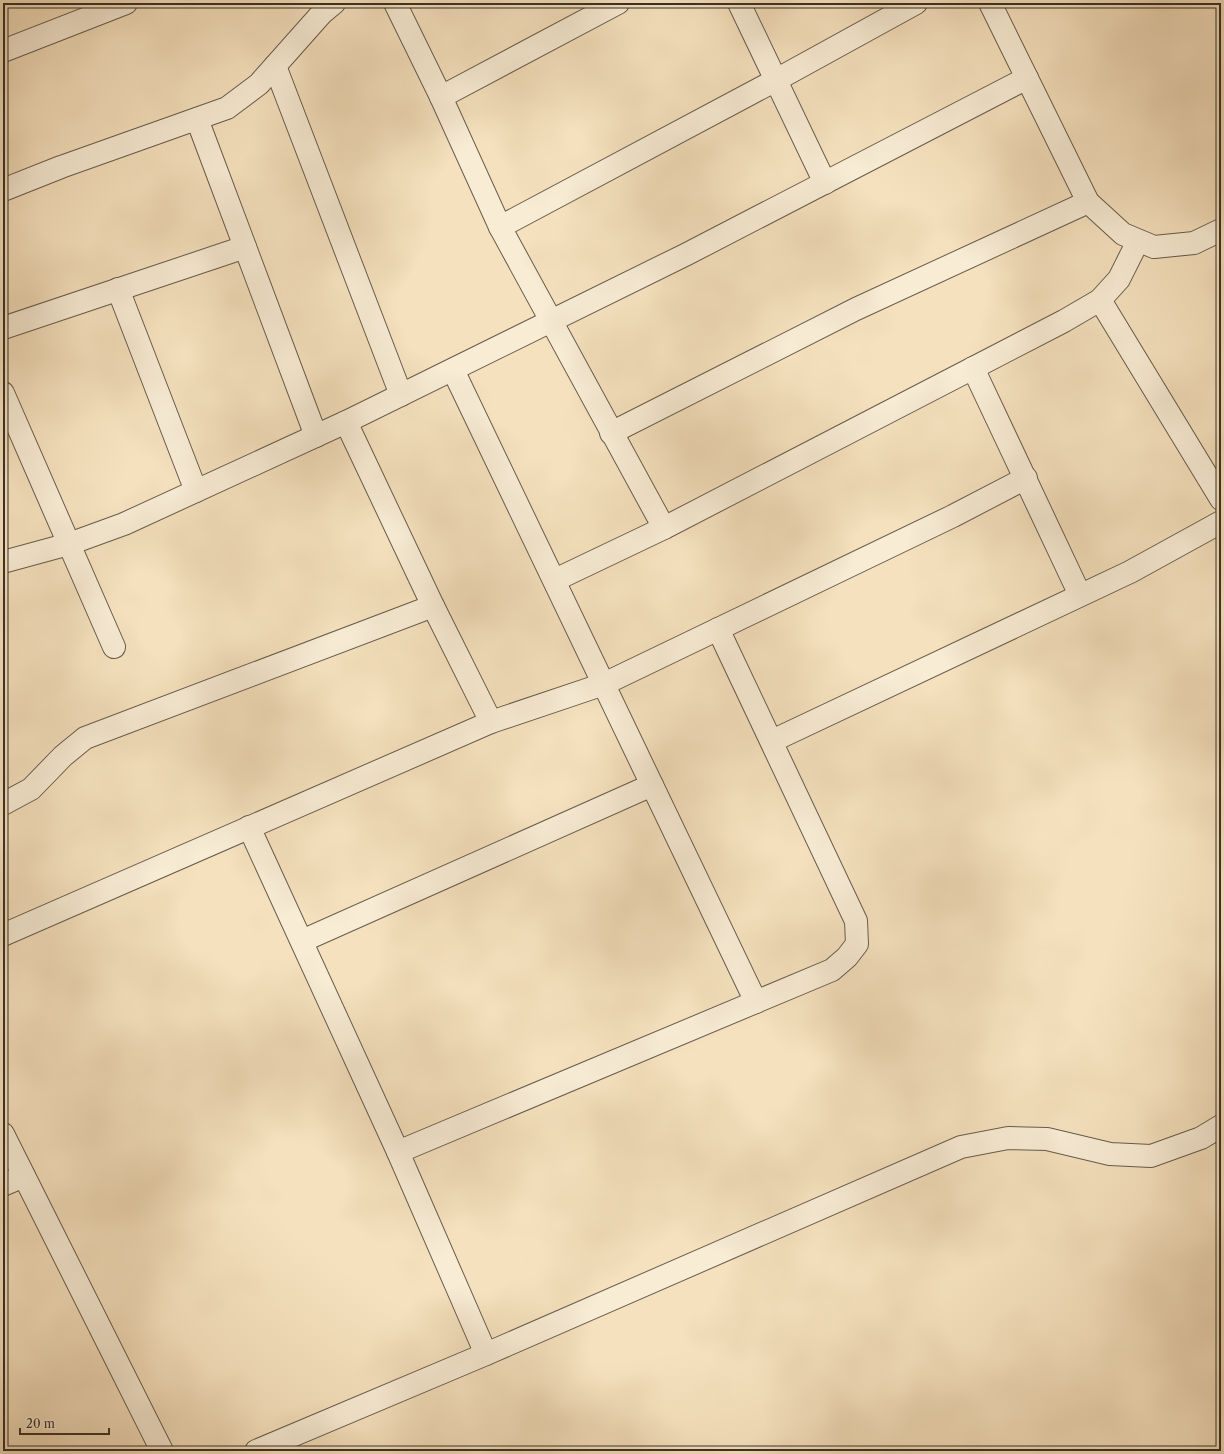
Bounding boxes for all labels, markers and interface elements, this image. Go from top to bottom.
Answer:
scale bar [20,1410,109,1436]
text: 20 m [26,1416,55,1431]

